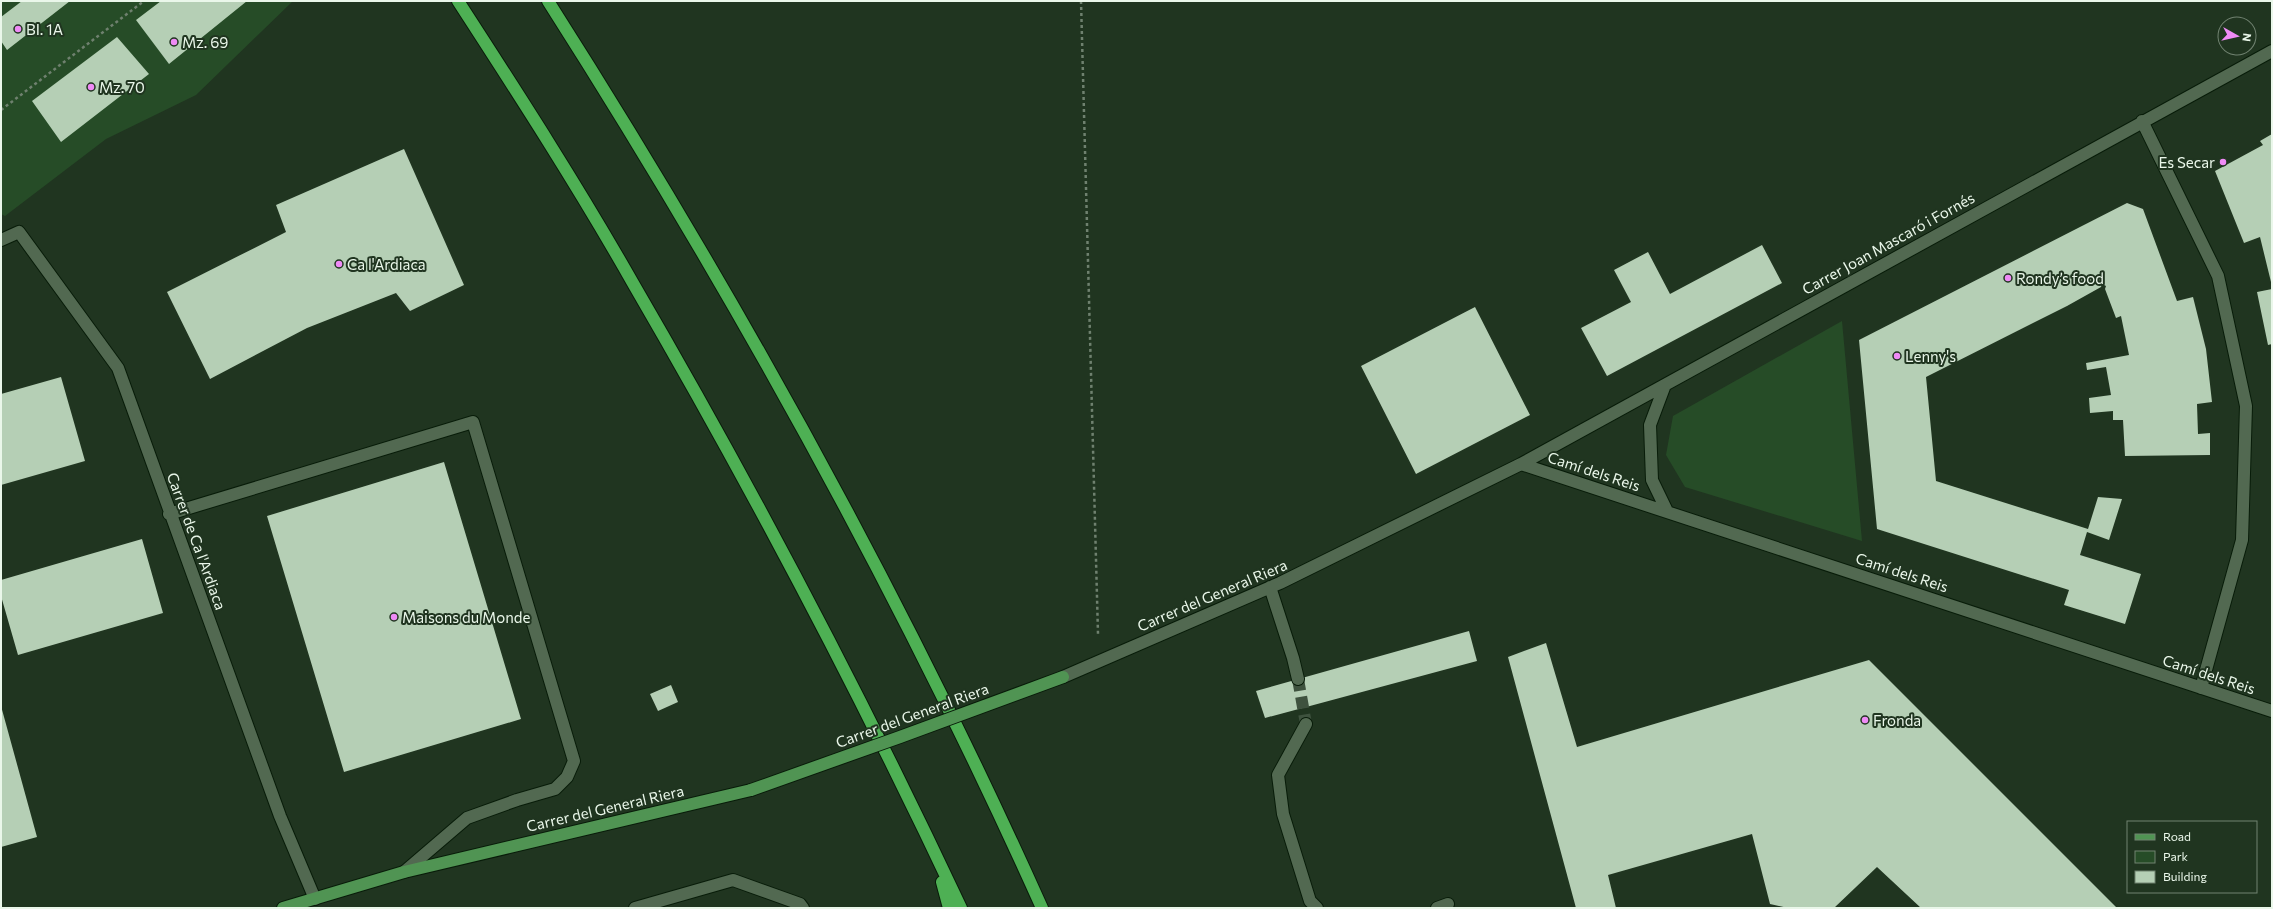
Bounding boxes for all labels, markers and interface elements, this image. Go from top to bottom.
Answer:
north arrow [2217,16,2257,56]
place label: BI. 1A [26,20,63,38]
marker: BI. 1A [13,24,23,34]
text: N [2240,32,2254,42]
place label: Mz. 69 [182,33,228,51]
marker: Mz. 69 [169,37,179,47]
place label: Mz. 70 [99,78,145,96]
marker: Mz. 70 [86,82,96,92]
place label: Es Secar [2158,153,2215,171]
marker: Es Secar [2218,157,2228,167]
street label: Carrer Joan Mascaró i Fornés [1799,188,1977,298]
place label: Ca l'Ardiaca [347,255,426,273]
marker: Ca l'Ardiaca [334,259,344,269]
place label: Rondy’s food [2016,269,2104,287]
marker: Rondy’s food [2003,273,2013,283]
place label: Lenny's [1905,347,1956,365]
marker: Lenny's [1892,351,1902,361]
street label: Camí dels Reis [1545,448,1643,494]
street label: Carrer de Ca l'Ardiaca [164,470,230,612]
street label: Camí dels Reis [1853,549,1951,595]
street label: Carrer del General Riera [1134,555,1290,635]
place label: Maisons du Monde [402,608,530,626]
marker: Maisons du Monde [389,612,399,622]
street label: Camí dels Reis [2160,651,2258,697]
street label: Carrer del General Riera [833,679,991,751]
place label: Fronda [1873,711,1921,729]
marker: Fronda [1860,715,1870,725]
street label: Carrer del General Riera [524,781,686,835]
legend [2127,821,2257,893]
text: Road [2163,829,2191,843]
text: Park [2163,849,2189,863]
text: Building [2163,869,2207,883]

